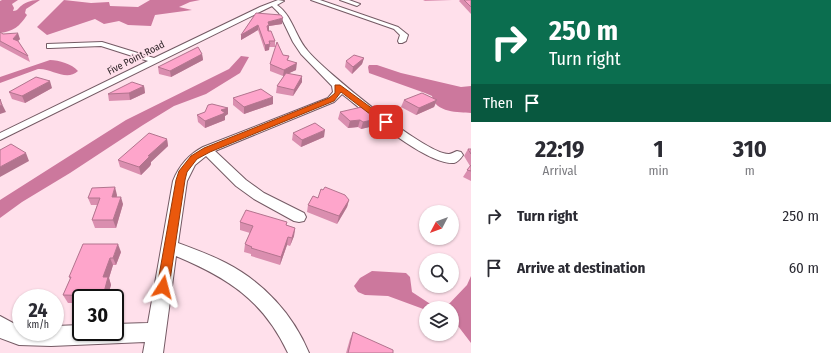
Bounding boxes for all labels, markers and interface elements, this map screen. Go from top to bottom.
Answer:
text: 250 m [549,14,618,47]
icon: right [483,16,535,68]
street label: Five Point Road [105,38,167,78]
text: Turn right [549,48,621,70]
icon: arrive [521,92,543,114]
text: Then [483,94,513,112]
pin [369,105,403,139]
icon: arrive [375,111,397,133]
text: 22:19 [535,135,585,163]
text: 1 [654,135,664,163]
text: 310 [733,135,767,163]
text: Arrival [543,163,577,178]
text: min [649,163,669,178]
text: m [745,163,755,178]
north arrow [419,205,459,245]
map controls [419,205,459,341]
icon: right [483,205,505,227]
text: Turn right [517,207,578,225]
text: 250 m [783,207,819,225]
button: search [419,253,459,293]
icon: arrive [483,257,505,279]
text: Arrive at destination [517,259,645,277]
text: 60 m [789,259,819,277]
position arrow [142,266,184,308]
speed limit sign: 30 [72,289,124,341]
text: 24 [28,298,48,322]
button: layers [419,301,459,341]
text: km/h [27,319,49,331]

